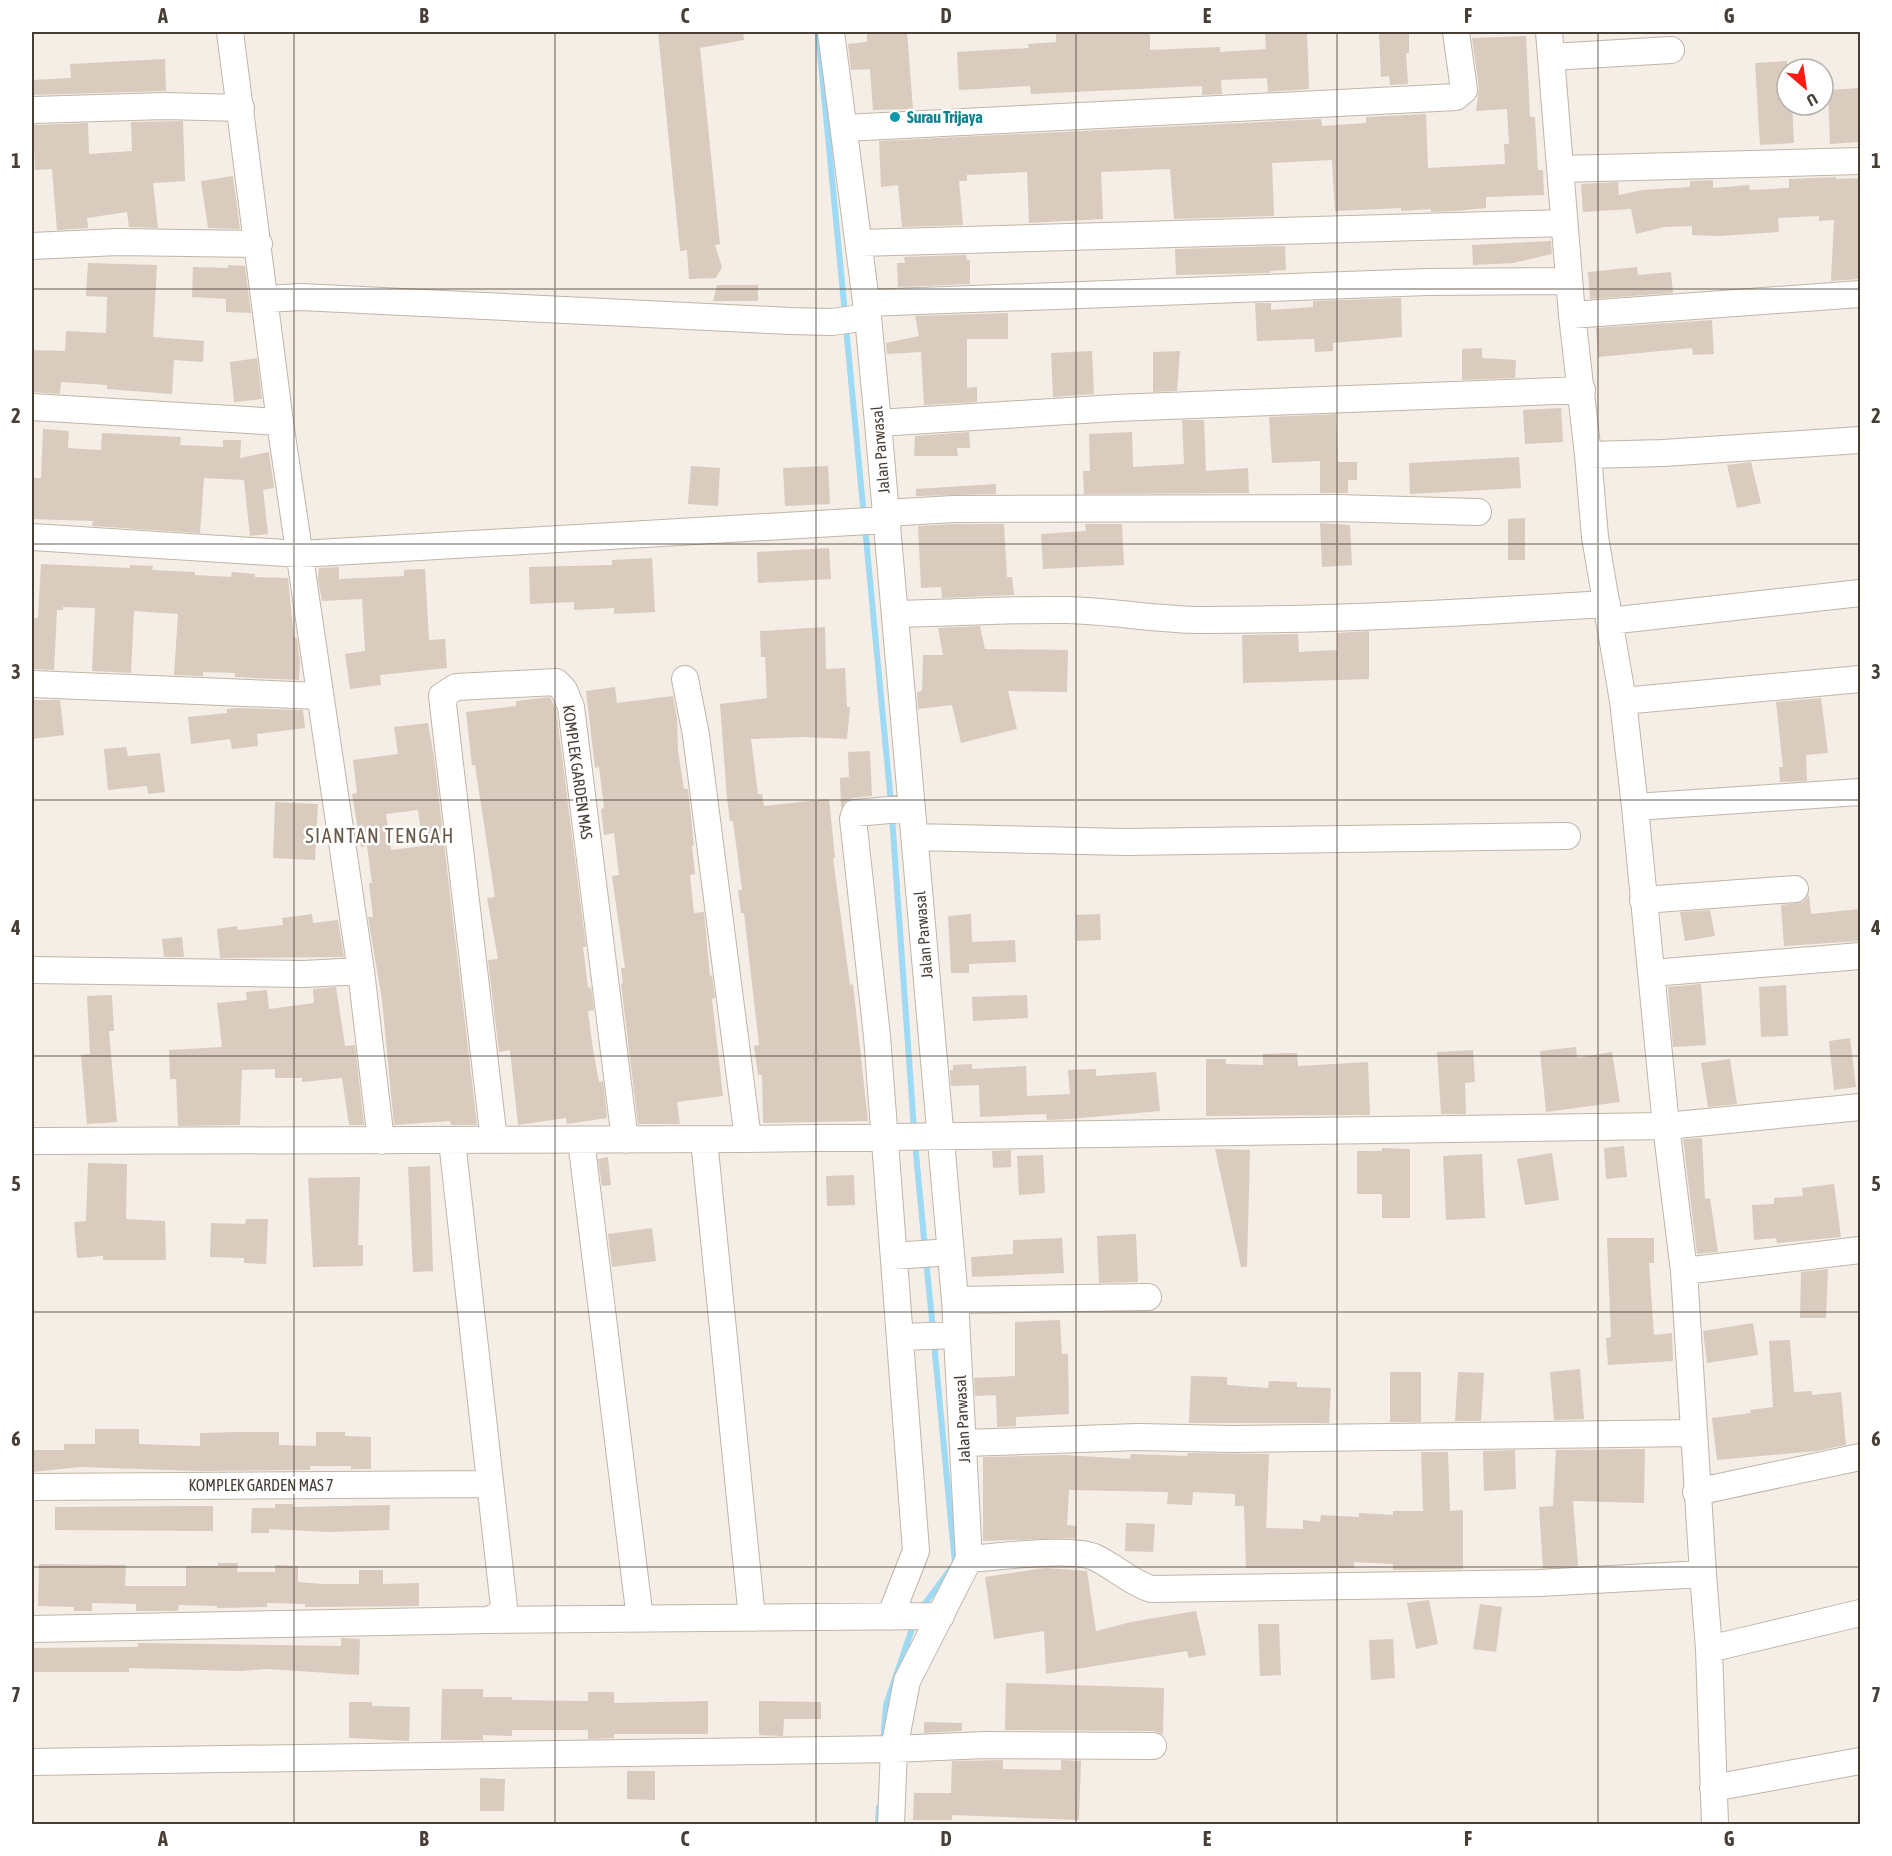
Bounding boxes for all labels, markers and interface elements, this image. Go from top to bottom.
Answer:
text: A [157,4,168,27]
text: B [419,4,429,27]
text: C [681,4,690,27]
text: D [940,4,952,27]
text: E [1203,4,1212,27]
text: F [1464,4,1472,27]
text: G [1724,4,1735,27]
north arrow [1775,57,1835,117]
text: U [1804,90,1821,110]
place label: Surau Trijaya [907,108,983,126]
marker: Surau Trijaya [888,110,902,124]
text: 1 [11,149,21,172]
text: 1 [1871,149,1881,172]
text: 2 [11,404,21,427]
text: 2 [1871,404,1881,427]
street label: Jalan Parwasal [867,405,893,495]
text: 3 [11,660,21,683]
text: 3 [1871,660,1881,683]
street label: KOMPLEK GARDEN MAS [560,704,596,841]
district label: SIANTAN TENGAH [305,824,455,847]
street label: Jalan Parwasal [910,890,936,980]
text: 4 [10,916,21,939]
text: 4 [1870,916,1881,939]
text: 5 [11,1172,21,1195]
text: 5 [1871,1172,1881,1195]
street label: Jalan Parwasal [951,1374,973,1463]
text: 6 [11,1427,21,1450]
text: 6 [1871,1427,1881,1450]
street label: KOMPLEK GARDEN MAS 7 [188,1476,334,1494]
text: 7 [11,1683,21,1706]
text: 7 [1871,1683,1881,1706]
text: A [157,1827,168,1850]
text: B [419,1827,429,1850]
text: C [681,1827,690,1850]
text: D [940,1827,952,1850]
text: E [1203,1827,1212,1850]
text: F [1464,1827,1472,1850]
text: G [1724,1827,1735,1850]

